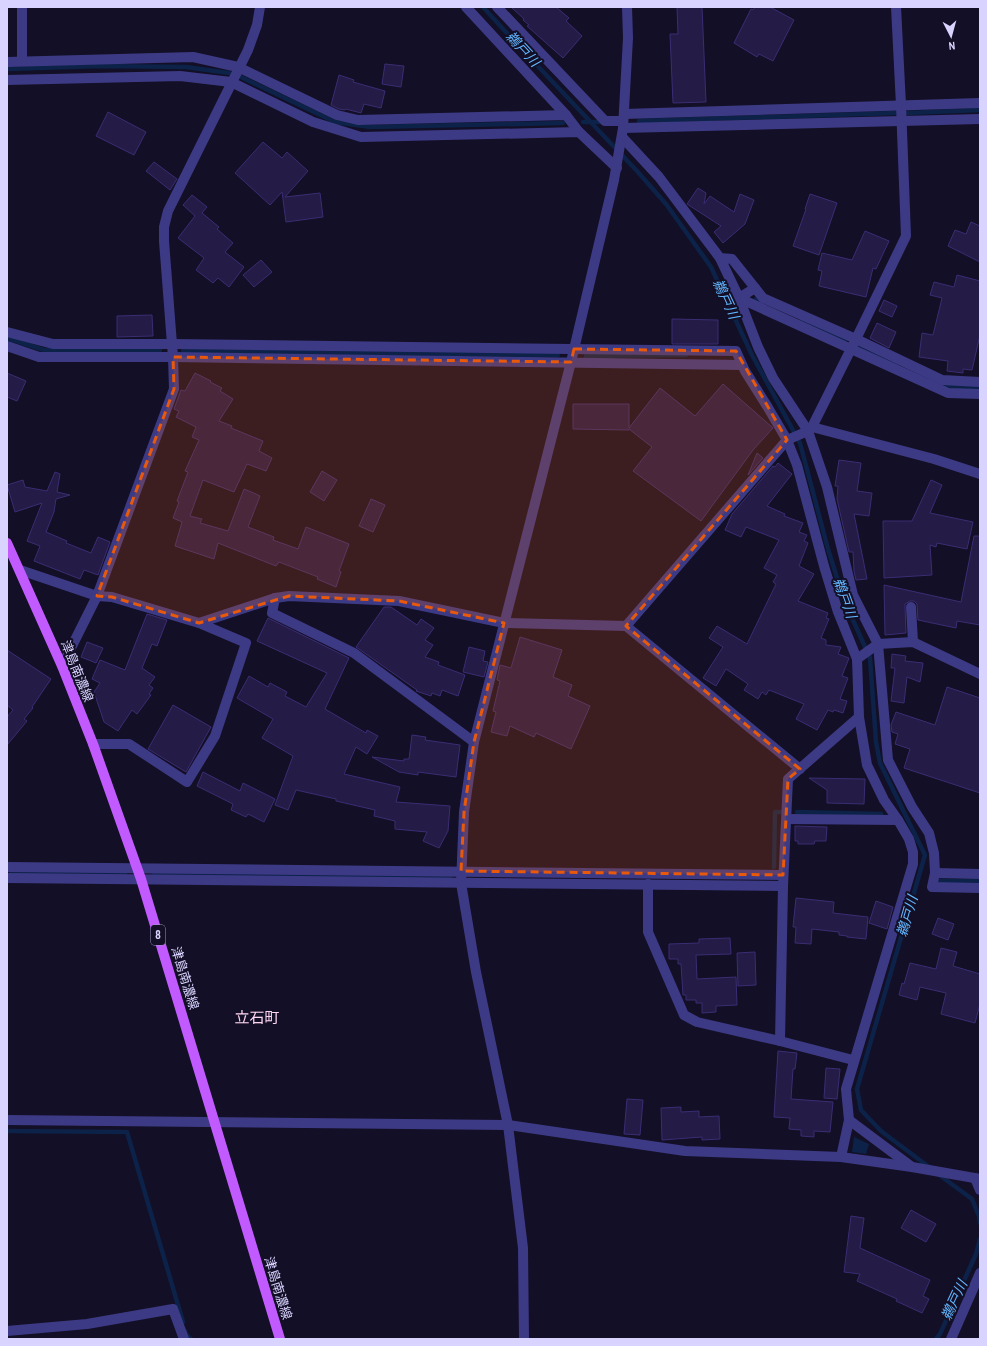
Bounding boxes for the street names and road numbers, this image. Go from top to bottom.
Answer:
street label: 津島南濃線 [57,638,97,704]
road number: 8 [151,925,165,945]
street label: 津島南濃線 [167,944,203,1012]
street label: 津島南濃線 [260,1254,296,1322]

